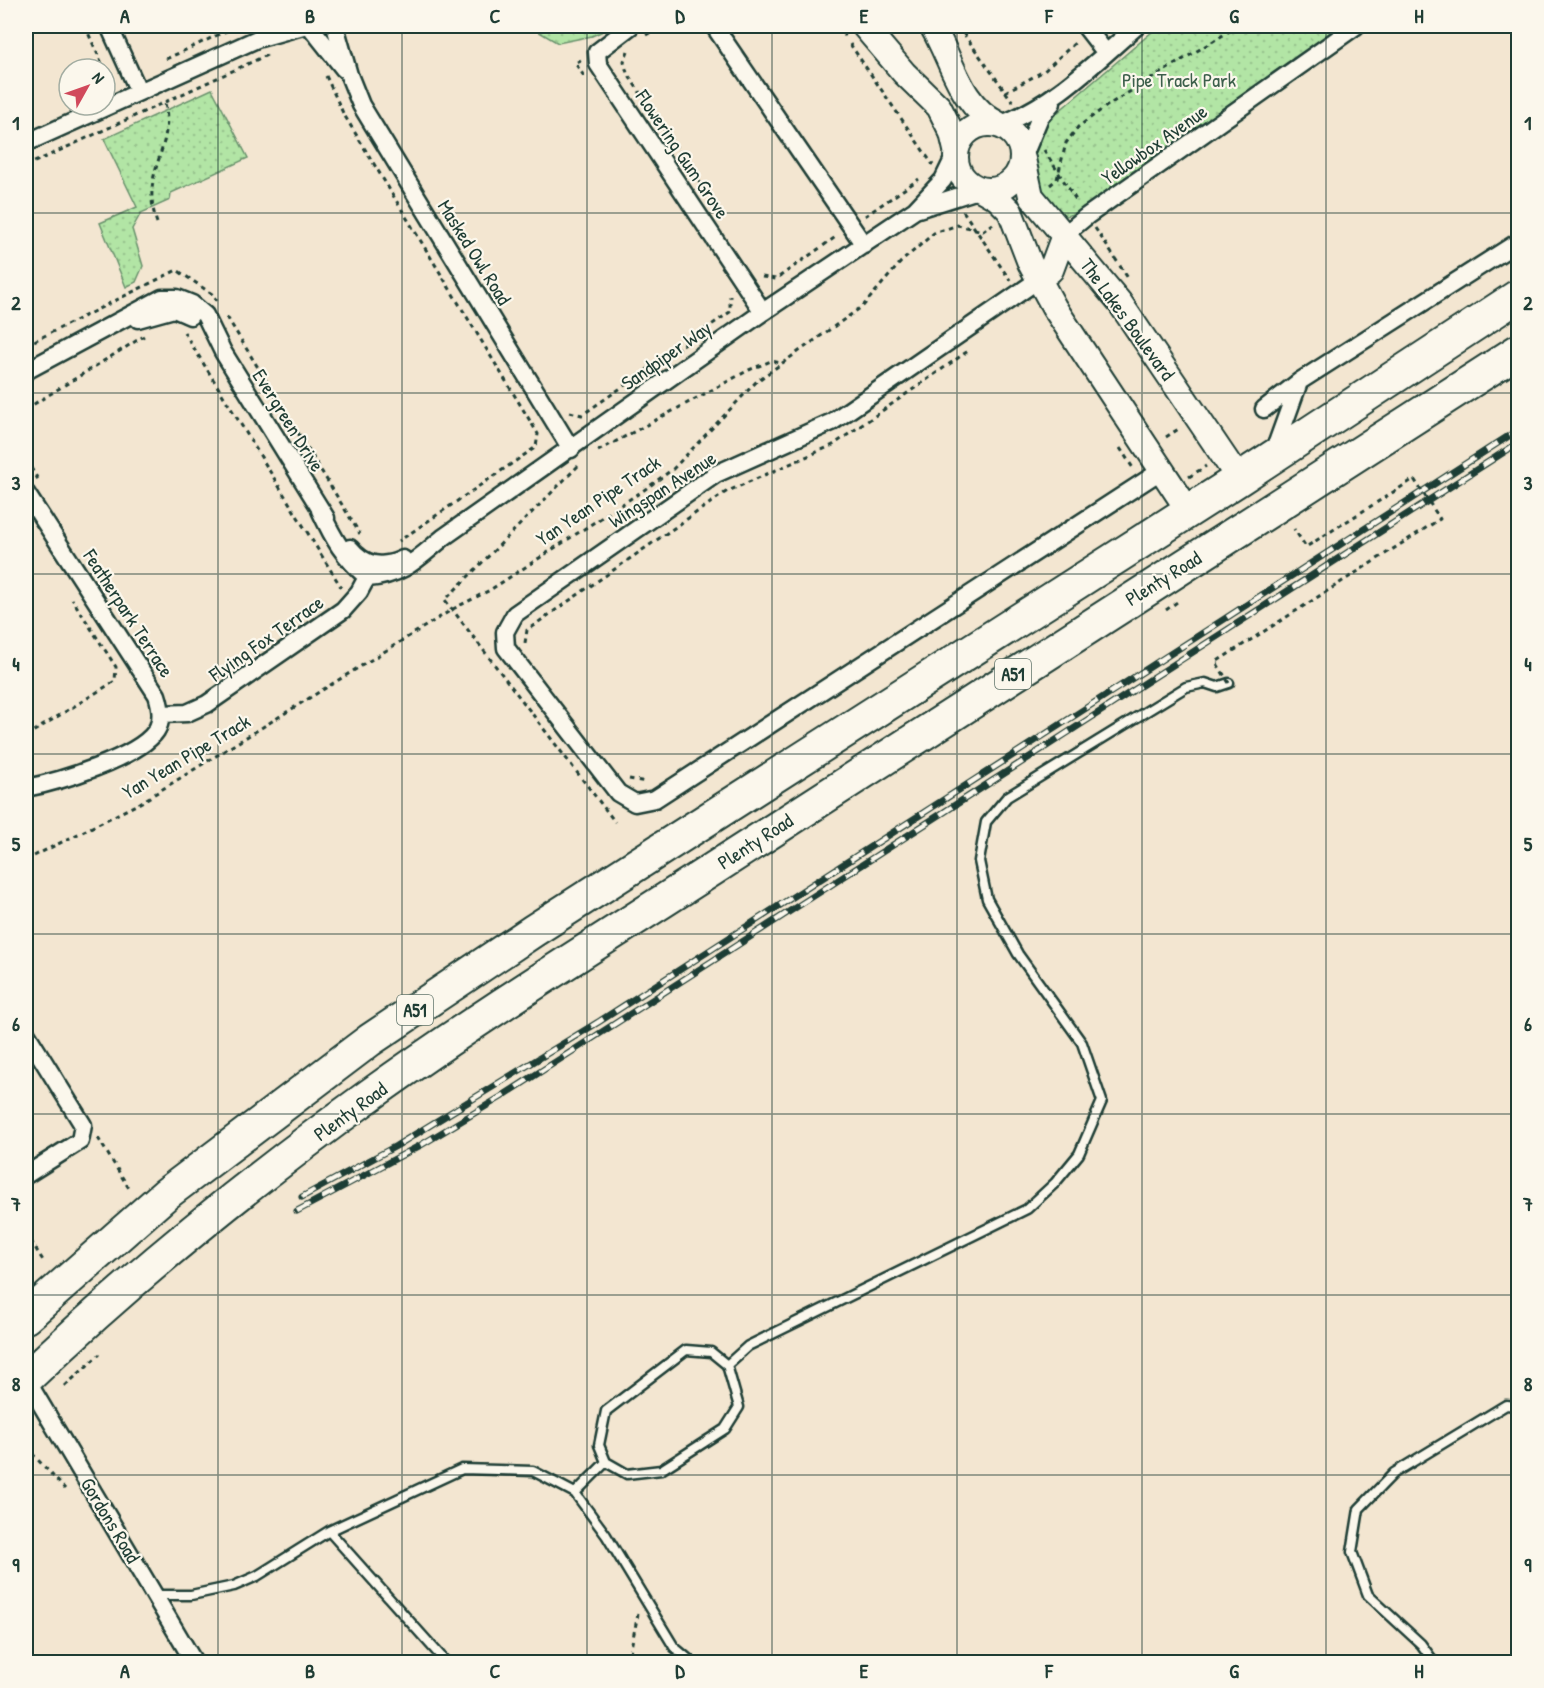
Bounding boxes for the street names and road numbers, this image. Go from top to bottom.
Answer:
street label: Flowering Gum Grove [629,83,736,224]
street label: Yellowbox Avenue [1096,98,1212,190]
street label: Masked Owl Road [432,194,518,310]
street label: The Lakes Boulevard [1074,252,1182,386]
street label: Sandpiper Way [616,314,716,396]
street label: Evergreen Drive [247,364,331,476]
street label: Wingspan Avenue [603,444,721,534]
street label: Yan Yean Pipe Track [530,448,666,552]
street label: Featherpark Terrace [77,543,181,682]
street label: Plenty Road [1120,544,1206,612]
street label: Flying Fox Terrace [203,589,329,688]
road number: A51 [995,659,1031,689]
street label: Yan Yean Pipe Track [117,707,255,805]
street label: Plenty Road [712,807,798,875]
road number: A51 [397,995,433,1025]
street label: Plenty Road [308,1075,392,1147]
street label: Gordons Road [75,1472,147,1568]

